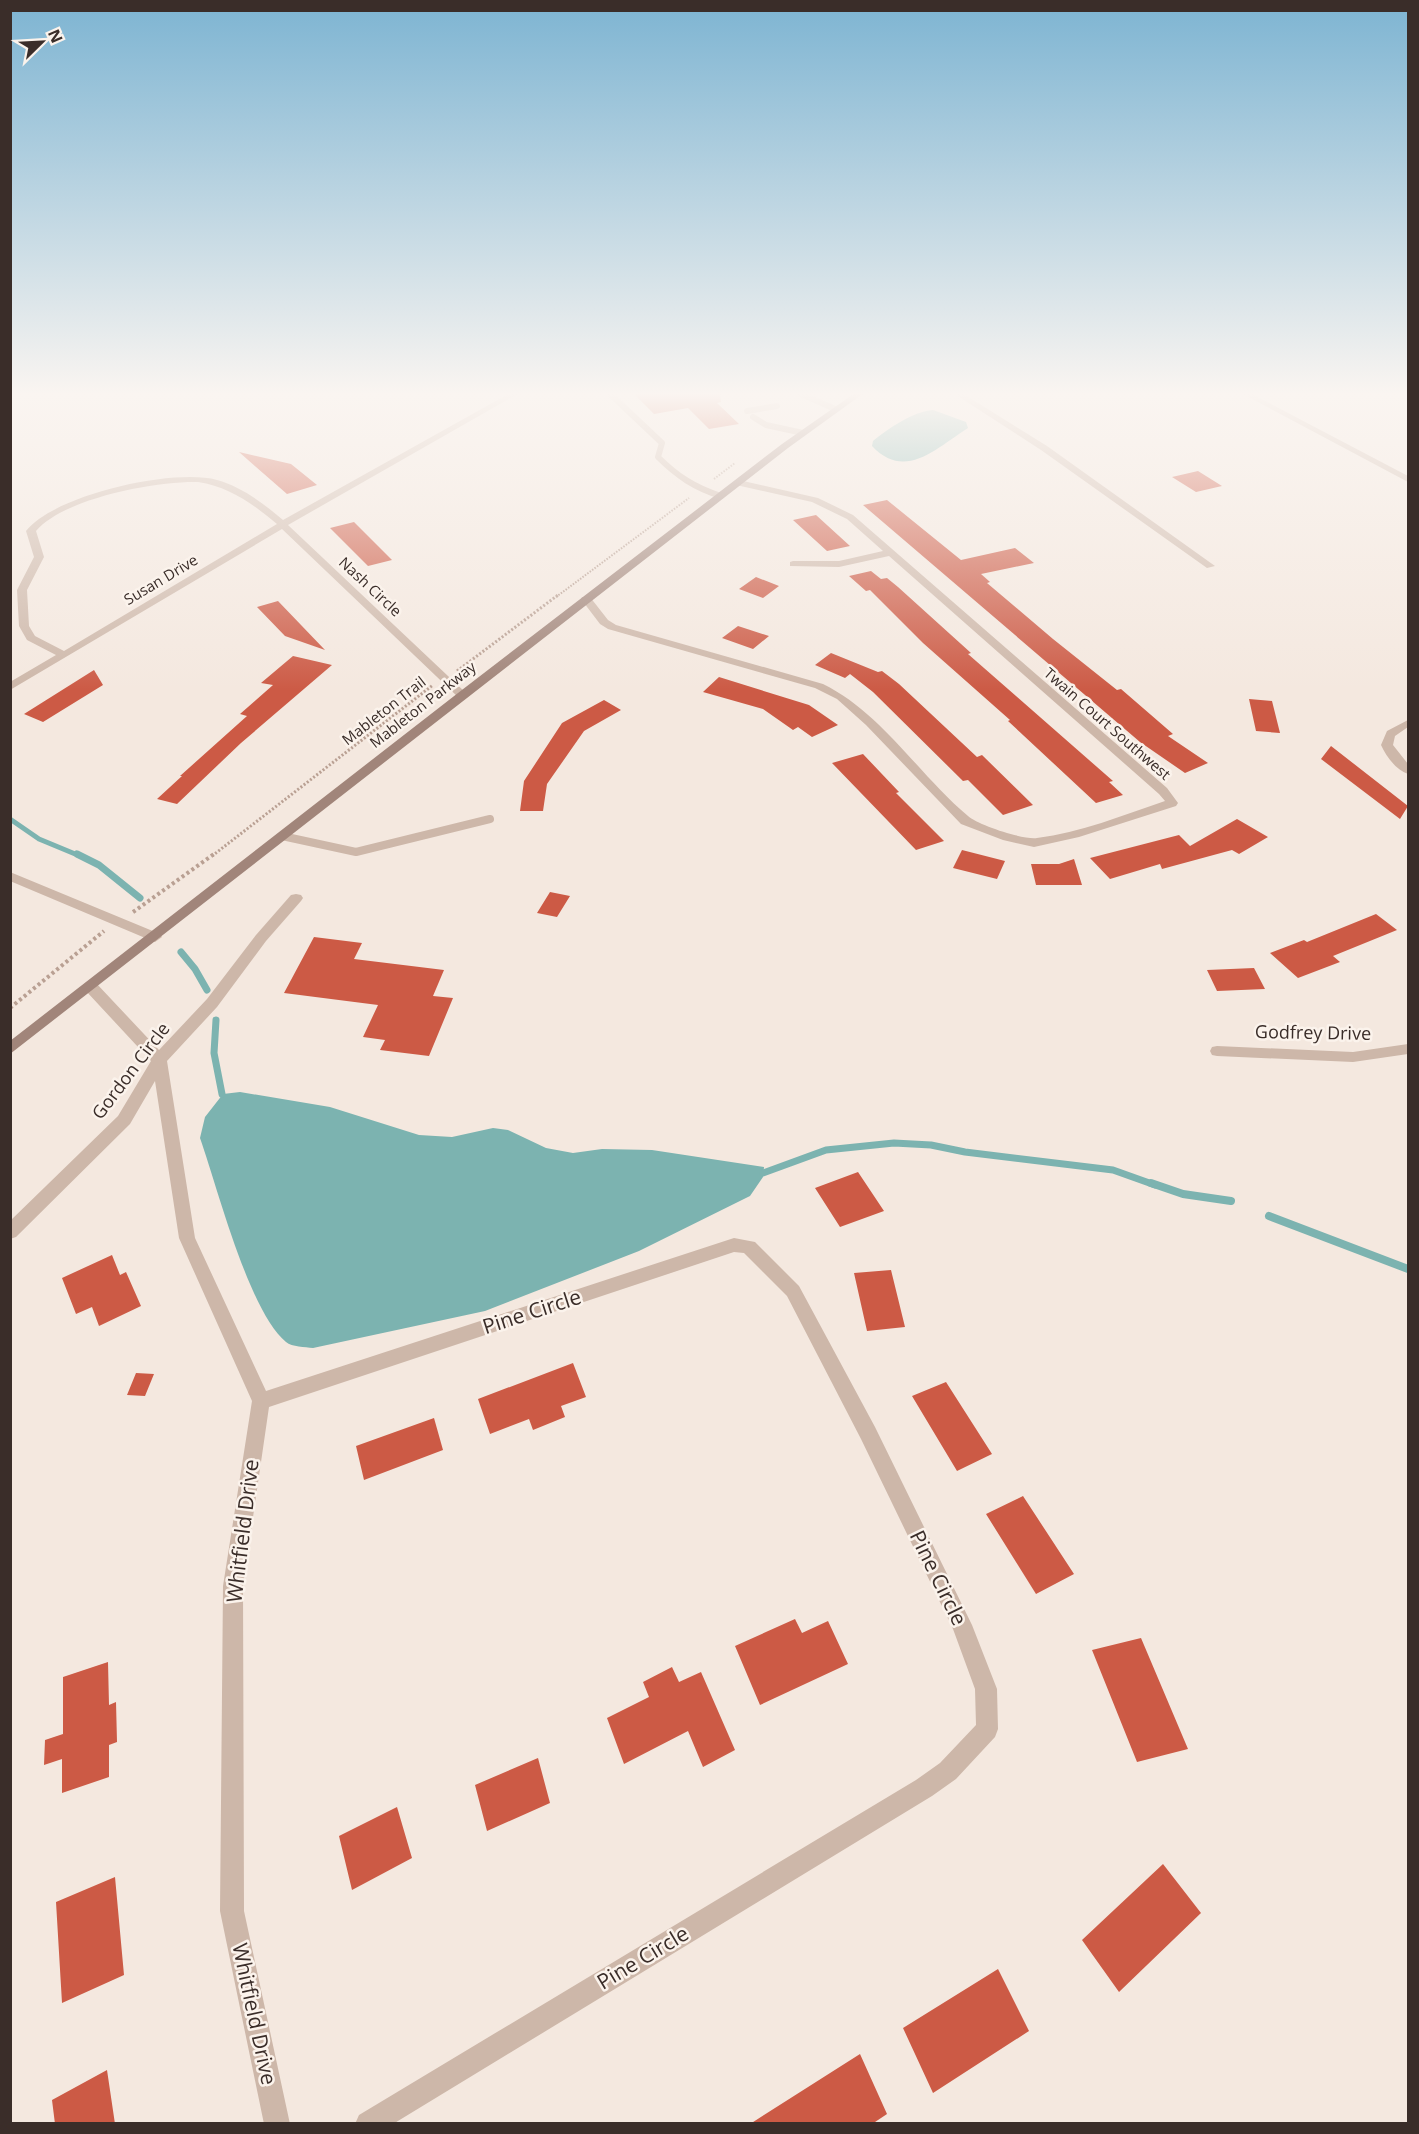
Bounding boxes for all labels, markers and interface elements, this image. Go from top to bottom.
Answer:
north arrow [12,12,72,72]
text: N [43,25,68,46]
street label: Susan Drive [120,549,201,609]
street label: Nash Circle [335,552,406,620]
street label: Mableton Parkway [365,656,480,752]
street label: Twain Court Southwest [1040,663,1175,784]
street label: Mableton Trail [337,671,429,749]
street label: Gordon Circle [86,1017,174,1124]
street label: Godfrey Drive [1255,1019,1371,1045]
street label: Pine Circle [479,1282,585,1340]
street label: Whitfield Drive [219,1458,265,1604]
street label: Pine Circle [904,1525,974,1630]
street label: Pine Circle [591,1919,694,1995]
street label: Whitfield Drive [226,1940,284,2087]

